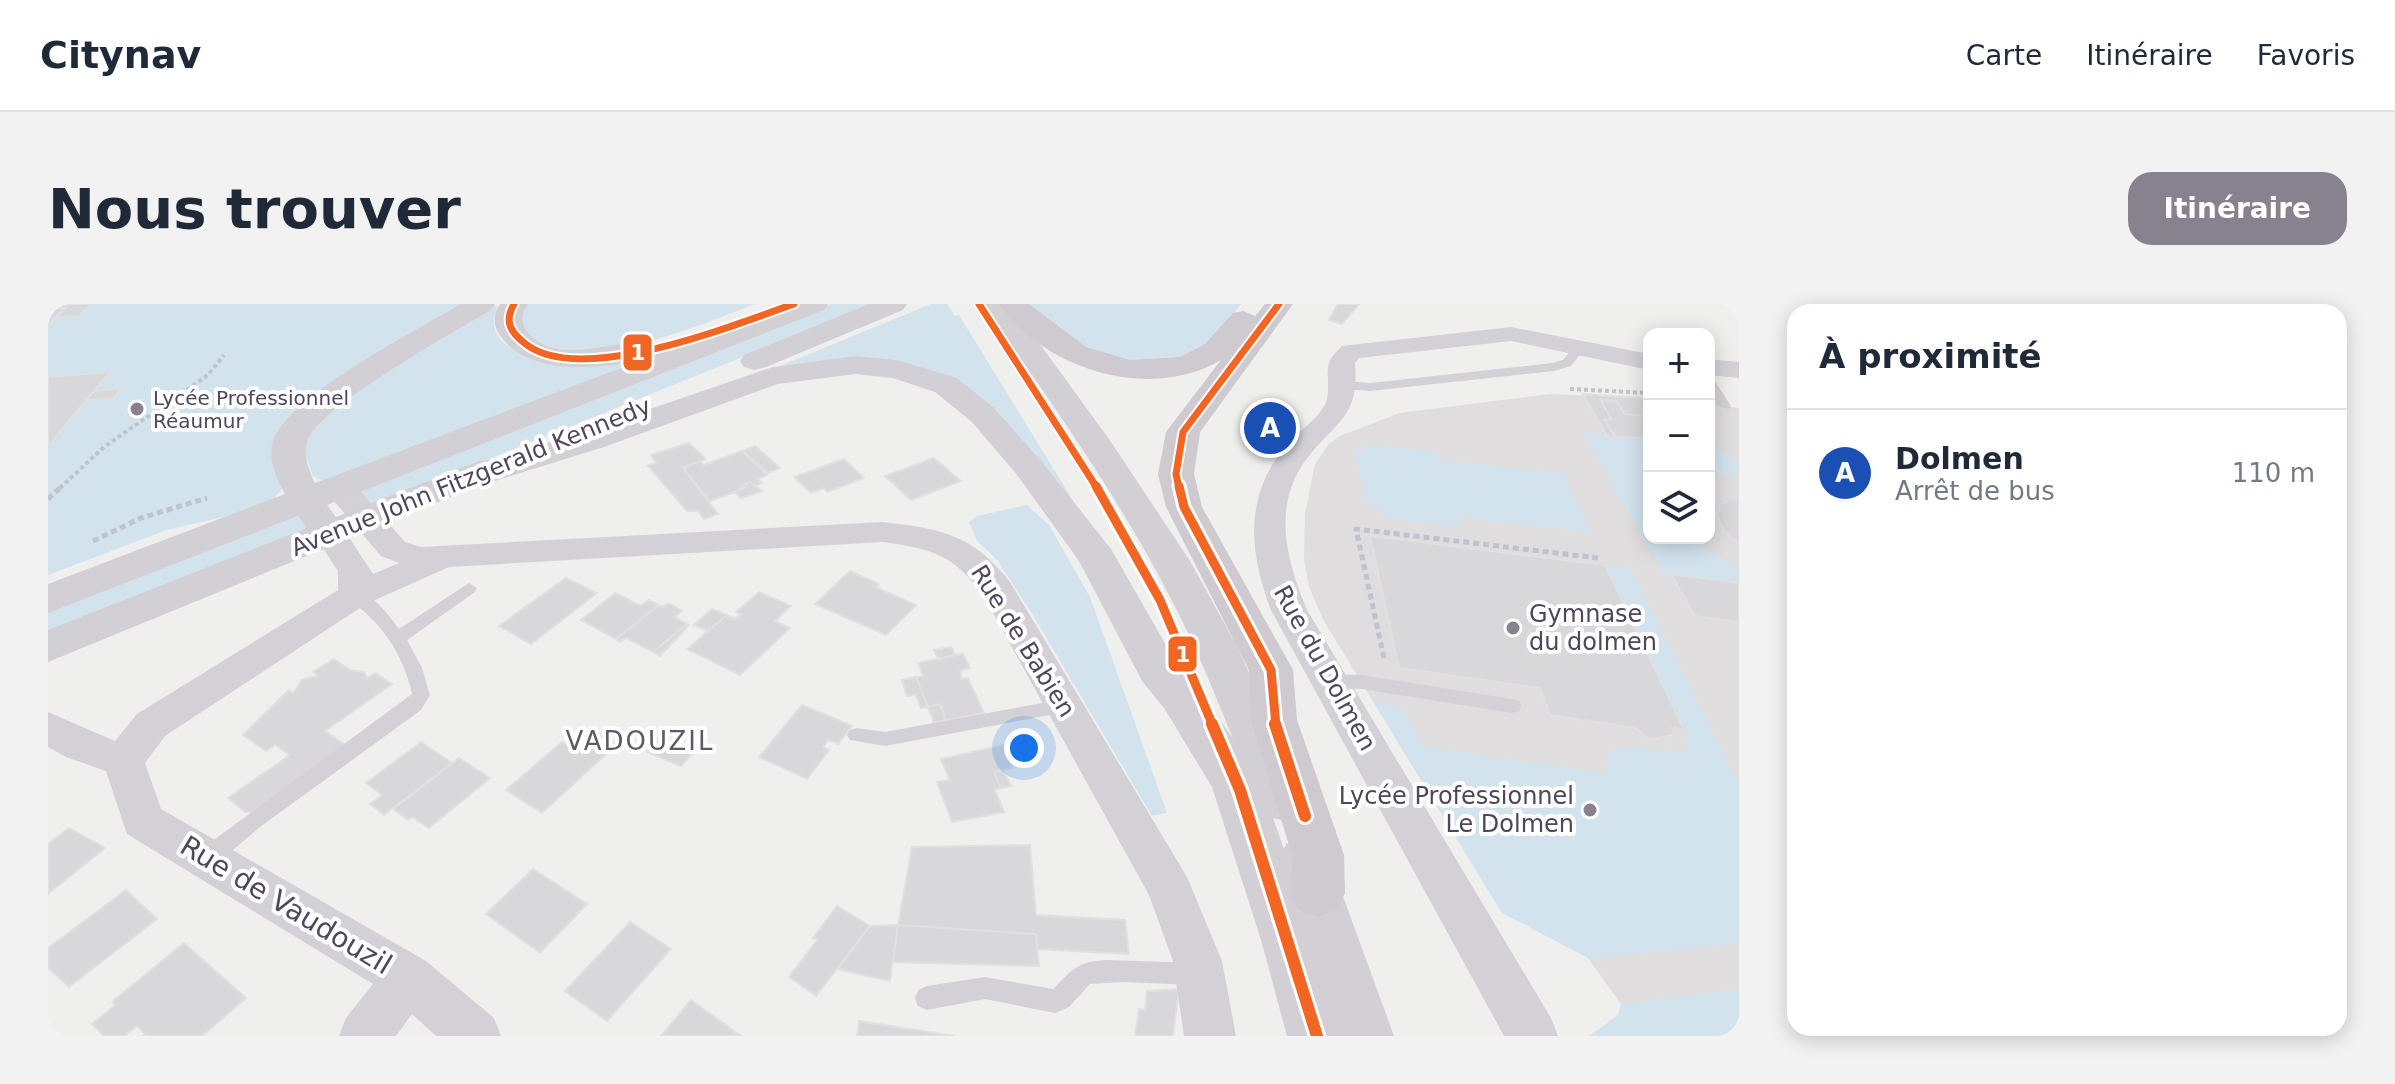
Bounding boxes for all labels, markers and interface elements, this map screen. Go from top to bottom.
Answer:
text: Citynav [40,33,201,77]
text: Carte [1966,39,2042,72]
text: Itinéraire [2086,39,2213,72]
text: Favoris [2257,39,2355,72]
button: Itinéraire [2128,172,2347,245]
text: Nous trouver [48,176,461,241]
map controls [1643,328,1715,544]
button: + [1643,328,1715,400]
line badge: 1 [622,333,653,372]
text: À proximité [1819,336,2042,376]
text: 1 [630,340,646,365]
place label: Lycée Professionnel Réaumur [153,386,349,433]
street label: Avenue John Fitzgerald Kennedy [287,392,655,562]
pin: A [1244,398,1296,458]
marker: Lycée Professionnel Réaumur [128,400,146,418]
button: − [1643,400,1715,472]
text: Dolmen [1895,441,2024,476]
text: A [1835,458,1855,488]
text: 110 m [2232,458,2315,488]
button: layers [1643,472,1715,544]
text: Arrêt de bus [1895,476,2055,506]
street label: Rue de Babien [965,560,1081,722]
street label: Rue du Dolmen [1268,581,1382,755]
place label: Gymnase du dolmen [1529,600,1657,656]
marker: Gymnase du dolmen [1504,619,1522,637]
line badge: 1 [1167,635,1198,673]
text: 1 [1175,642,1191,667]
district label: VADOUZIL [566,726,714,756]
your location [1004,728,1044,768]
place label: Lycée Professionnel Le Dolmen [1339,782,1574,838]
marker: Lycée Professionnel Le Dolmen [1581,801,1599,819]
street label: Rue de Vaudouzil [174,829,398,981]

